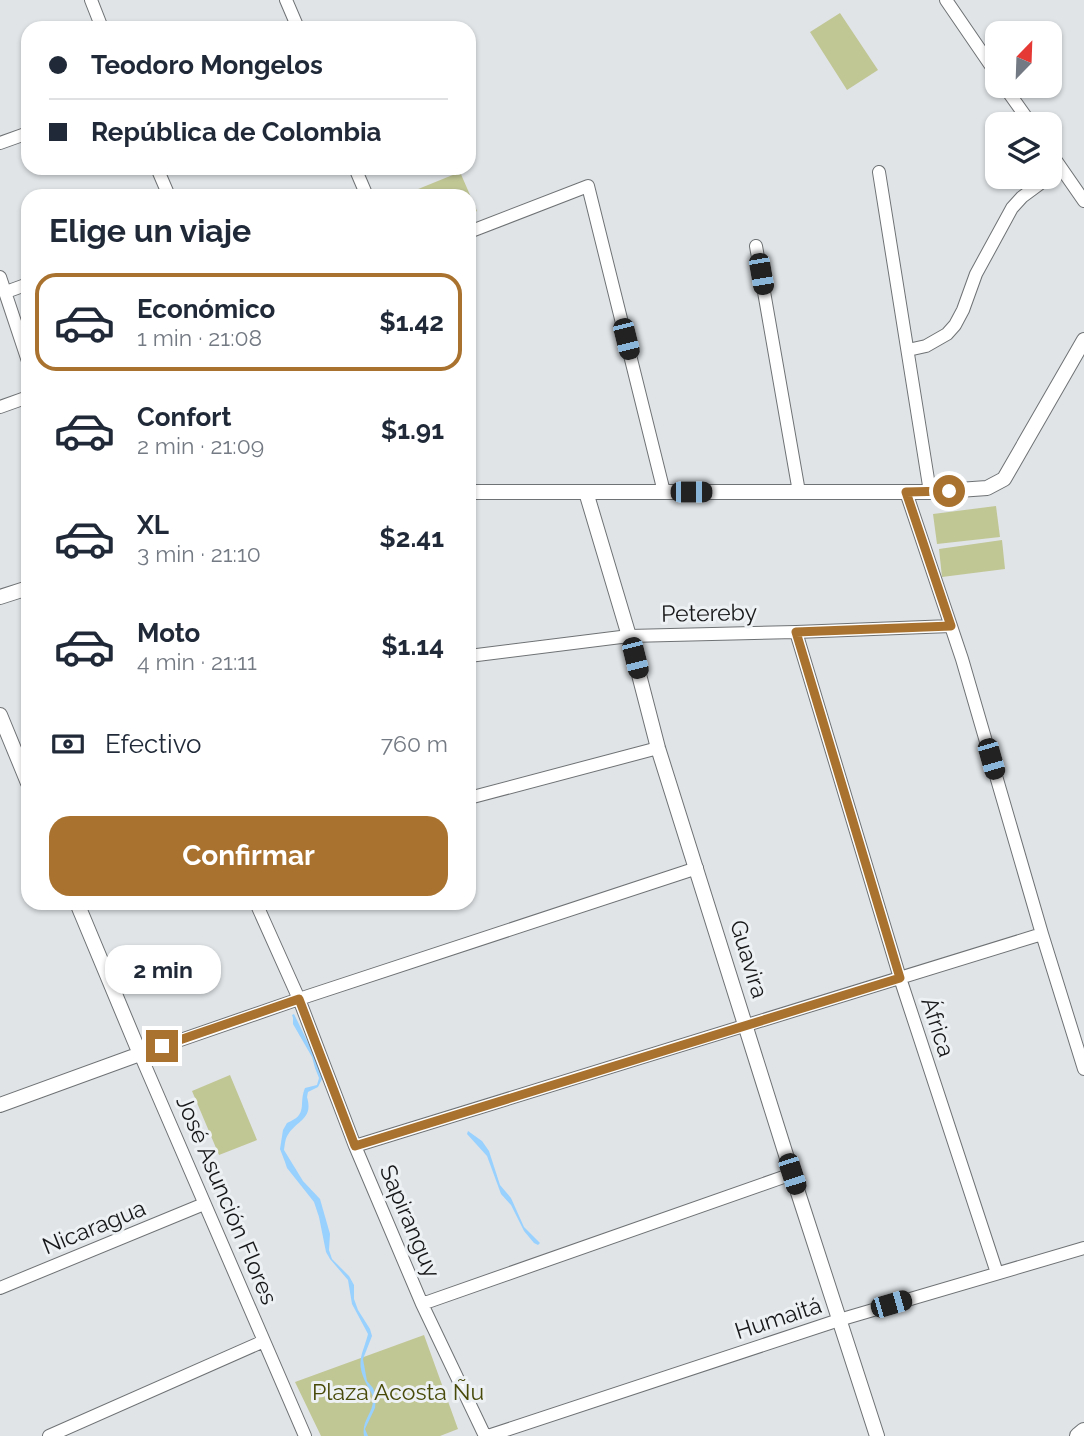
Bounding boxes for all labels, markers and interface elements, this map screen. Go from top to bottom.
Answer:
north arrow [985,21,1062,98]
map controls [985,21,1062,189]
text: Teodoro Mongelos [91,50,323,80]
button: layers [985,112,1062,189]
text: República de Colombia [91,117,382,147]
text: Elige un viaje [49,212,251,249]
car [748,251,775,297]
icon: car [53,291,116,354]
text: Económico [137,294,275,324]
text: $1.42 [379,307,444,337]
car [611,316,642,362]
text: 1 min · 21:08 [137,324,262,351]
icon: car [53,399,116,462]
text: Confort [137,402,231,432]
text: $1.91 [381,415,444,445]
text: 2 min · 21:09 [137,432,264,459]
route start [933,475,965,507]
car [671,482,713,503]
icon: car [53,507,116,570]
text: XL [137,510,169,540]
text: $2.41 [379,523,444,553]
text: 3 min · 21:10 [137,540,261,567]
street label: Petereby [661,598,757,627]
icon: car [53,615,116,678]
text: Moto [137,618,200,648]
text: $1.14 [381,631,444,661]
car [620,635,651,681]
text: 4 min · 21:11 [137,648,257,675]
icon: cash [49,725,87,763]
text: Efectivo [105,729,202,759]
text: 760 m [381,730,448,757]
car [976,736,1007,782]
button: Confirmar [49,816,448,896]
street label: Guavira [725,917,774,1001]
callout: 2 min [104,944,220,993]
text: 2 min [133,956,193,983]
street label: África [916,994,961,1060]
route end [146,1030,178,1062]
street label: José Asunción Flores [171,1091,284,1308]
car [776,1151,809,1197]
street label: Sapiranguy [375,1160,446,1281]
street label: Nicaragua [38,1194,149,1259]
car [868,1288,915,1320]
street label: Humaitá [731,1291,825,1344]
park label: Plaza Acosta Ñu [312,1378,484,1405]

